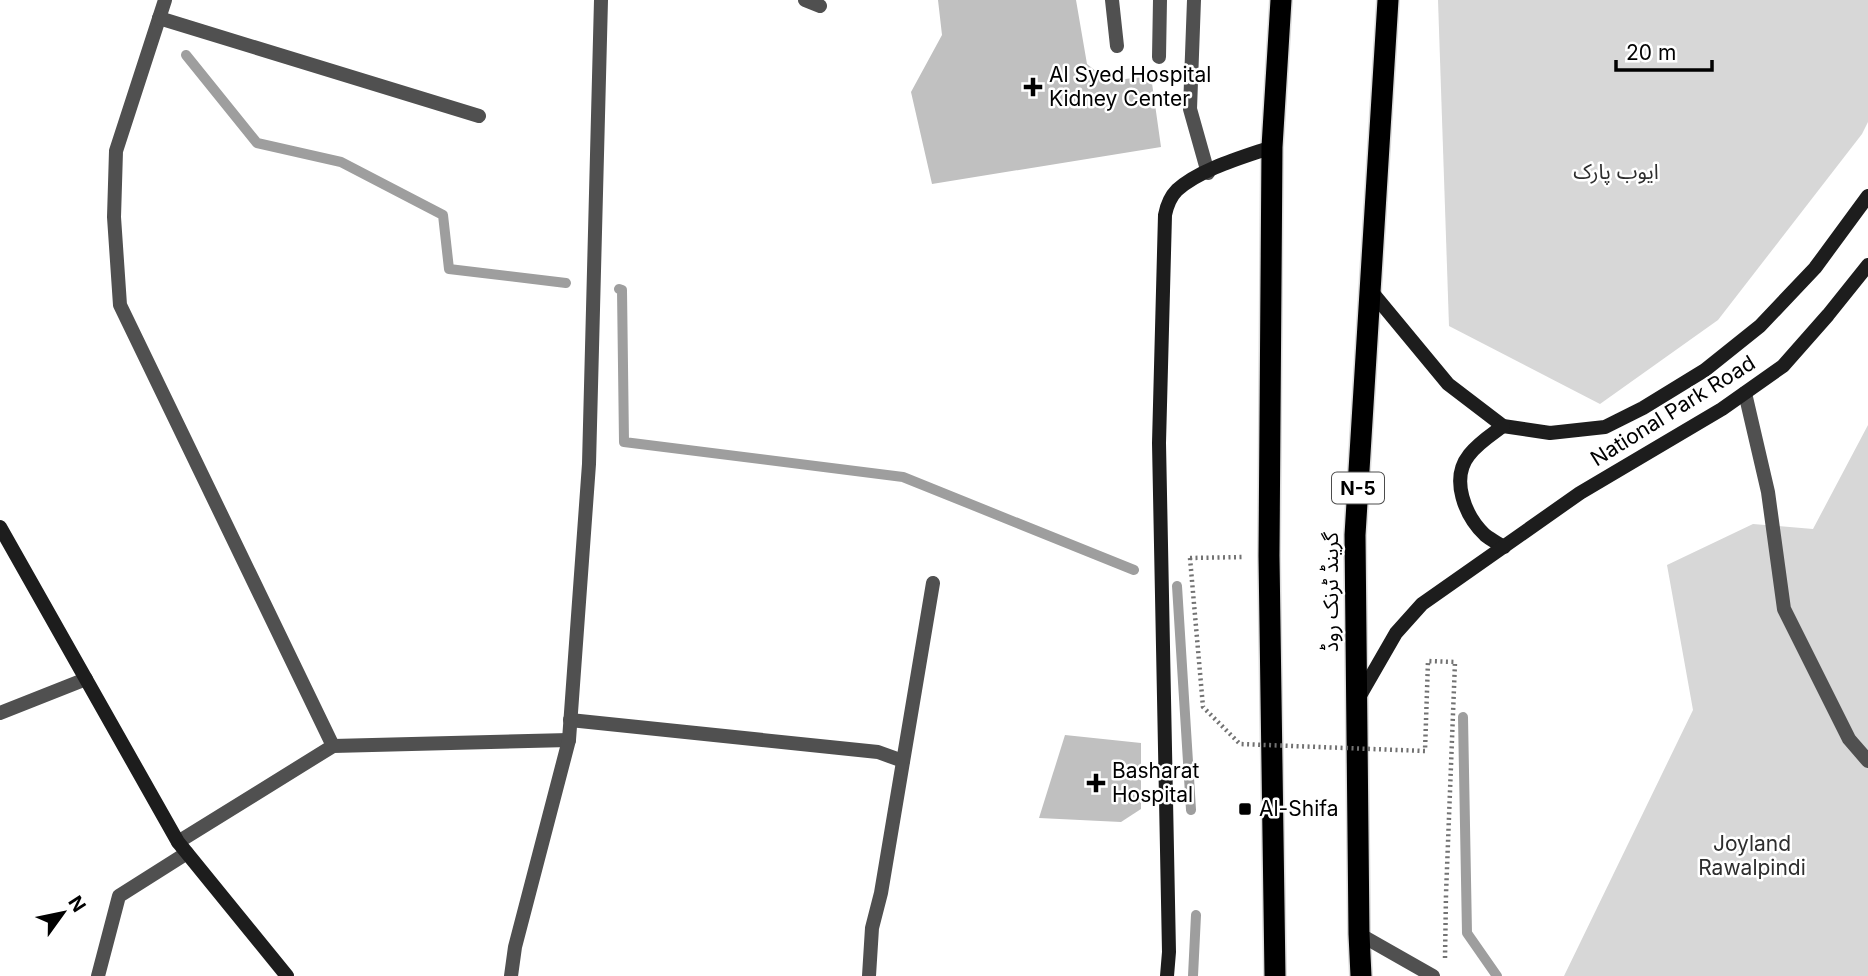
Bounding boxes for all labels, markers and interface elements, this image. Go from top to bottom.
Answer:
scale bar [1616,28,1712,72]
text: 20 m [1626,40,1676,65]
place label: Al Syed Hospital Kidney Center [1049,62,1211,111]
marker: Al Syed Hospital Kidney Center [1023,77,1043,97]
park label: ایوب پارک [1573,159,1659,185]
street label: National Park Road [1586,350,1759,471]
road number: N-5 [1332,472,1384,503]
street label: گرینڈ ٹرنک روڈ [1318,532,1343,652]
place label: Basharat Hospital [1112,758,1200,807]
marker: Basharat Hospital [1086,773,1106,793]
place label: Al-Shifa [1259,796,1338,821]
marker: Al-Shifa [1237,801,1253,817]
park label: Joyland Rawalpindi [1698,831,1806,880]
north arrow [28,878,98,948]
text: N [63,892,90,916]

